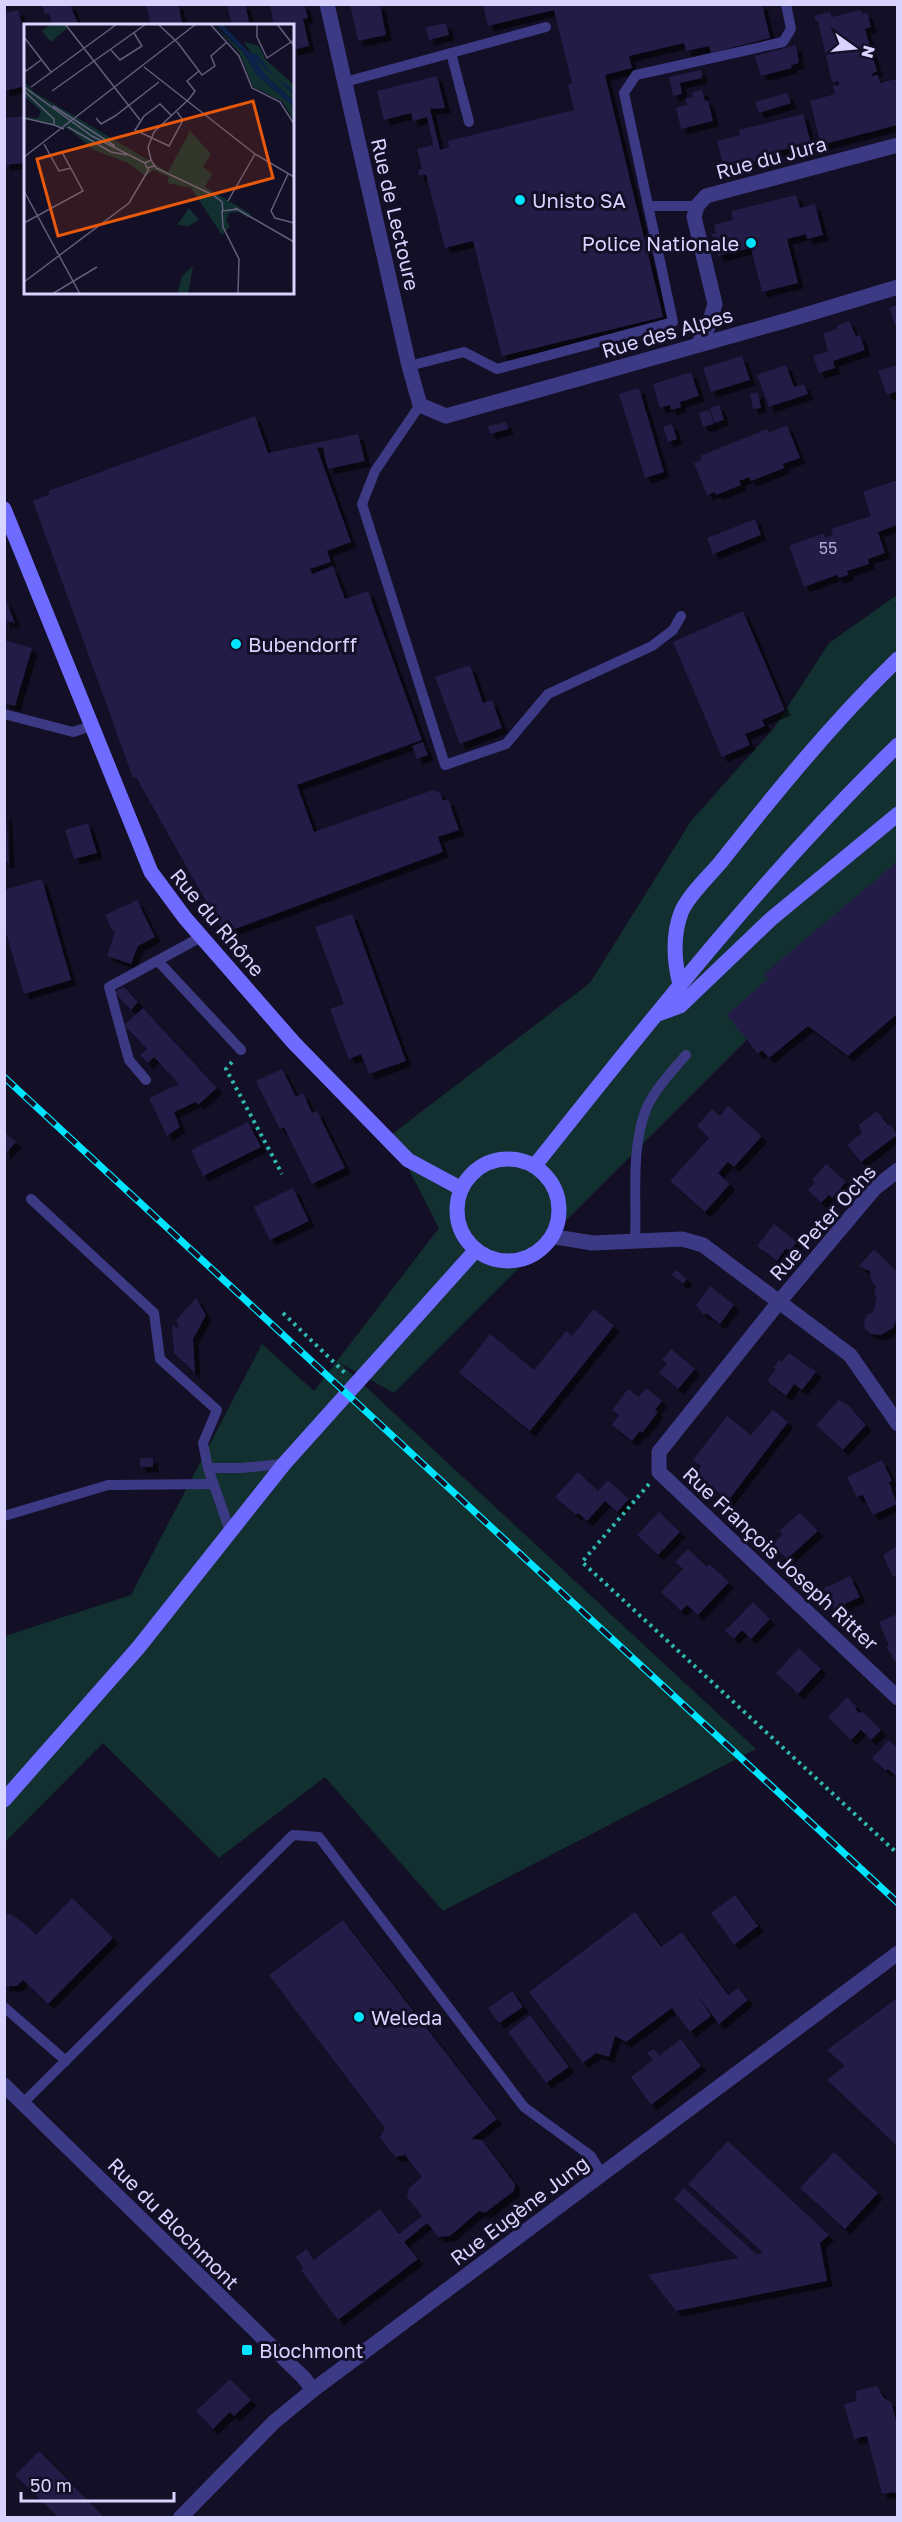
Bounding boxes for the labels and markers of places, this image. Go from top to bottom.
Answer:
place label: Unisto SA [532,188,626,212]
marker: Unisto SA [513,193,527,207]
place label: Police Nationale [582,231,739,255]
marker: Police Nationale [744,236,758,250]
place label: Bubendorff [248,632,357,656]
marker: Bubendorff [229,637,243,651]
place label: Weleda [371,2005,442,2029]
marker: Weleda [352,2010,366,2024]
place label: Blochmont [259,2338,364,2362]
marker: Blochmont [240,2343,254,2357]

